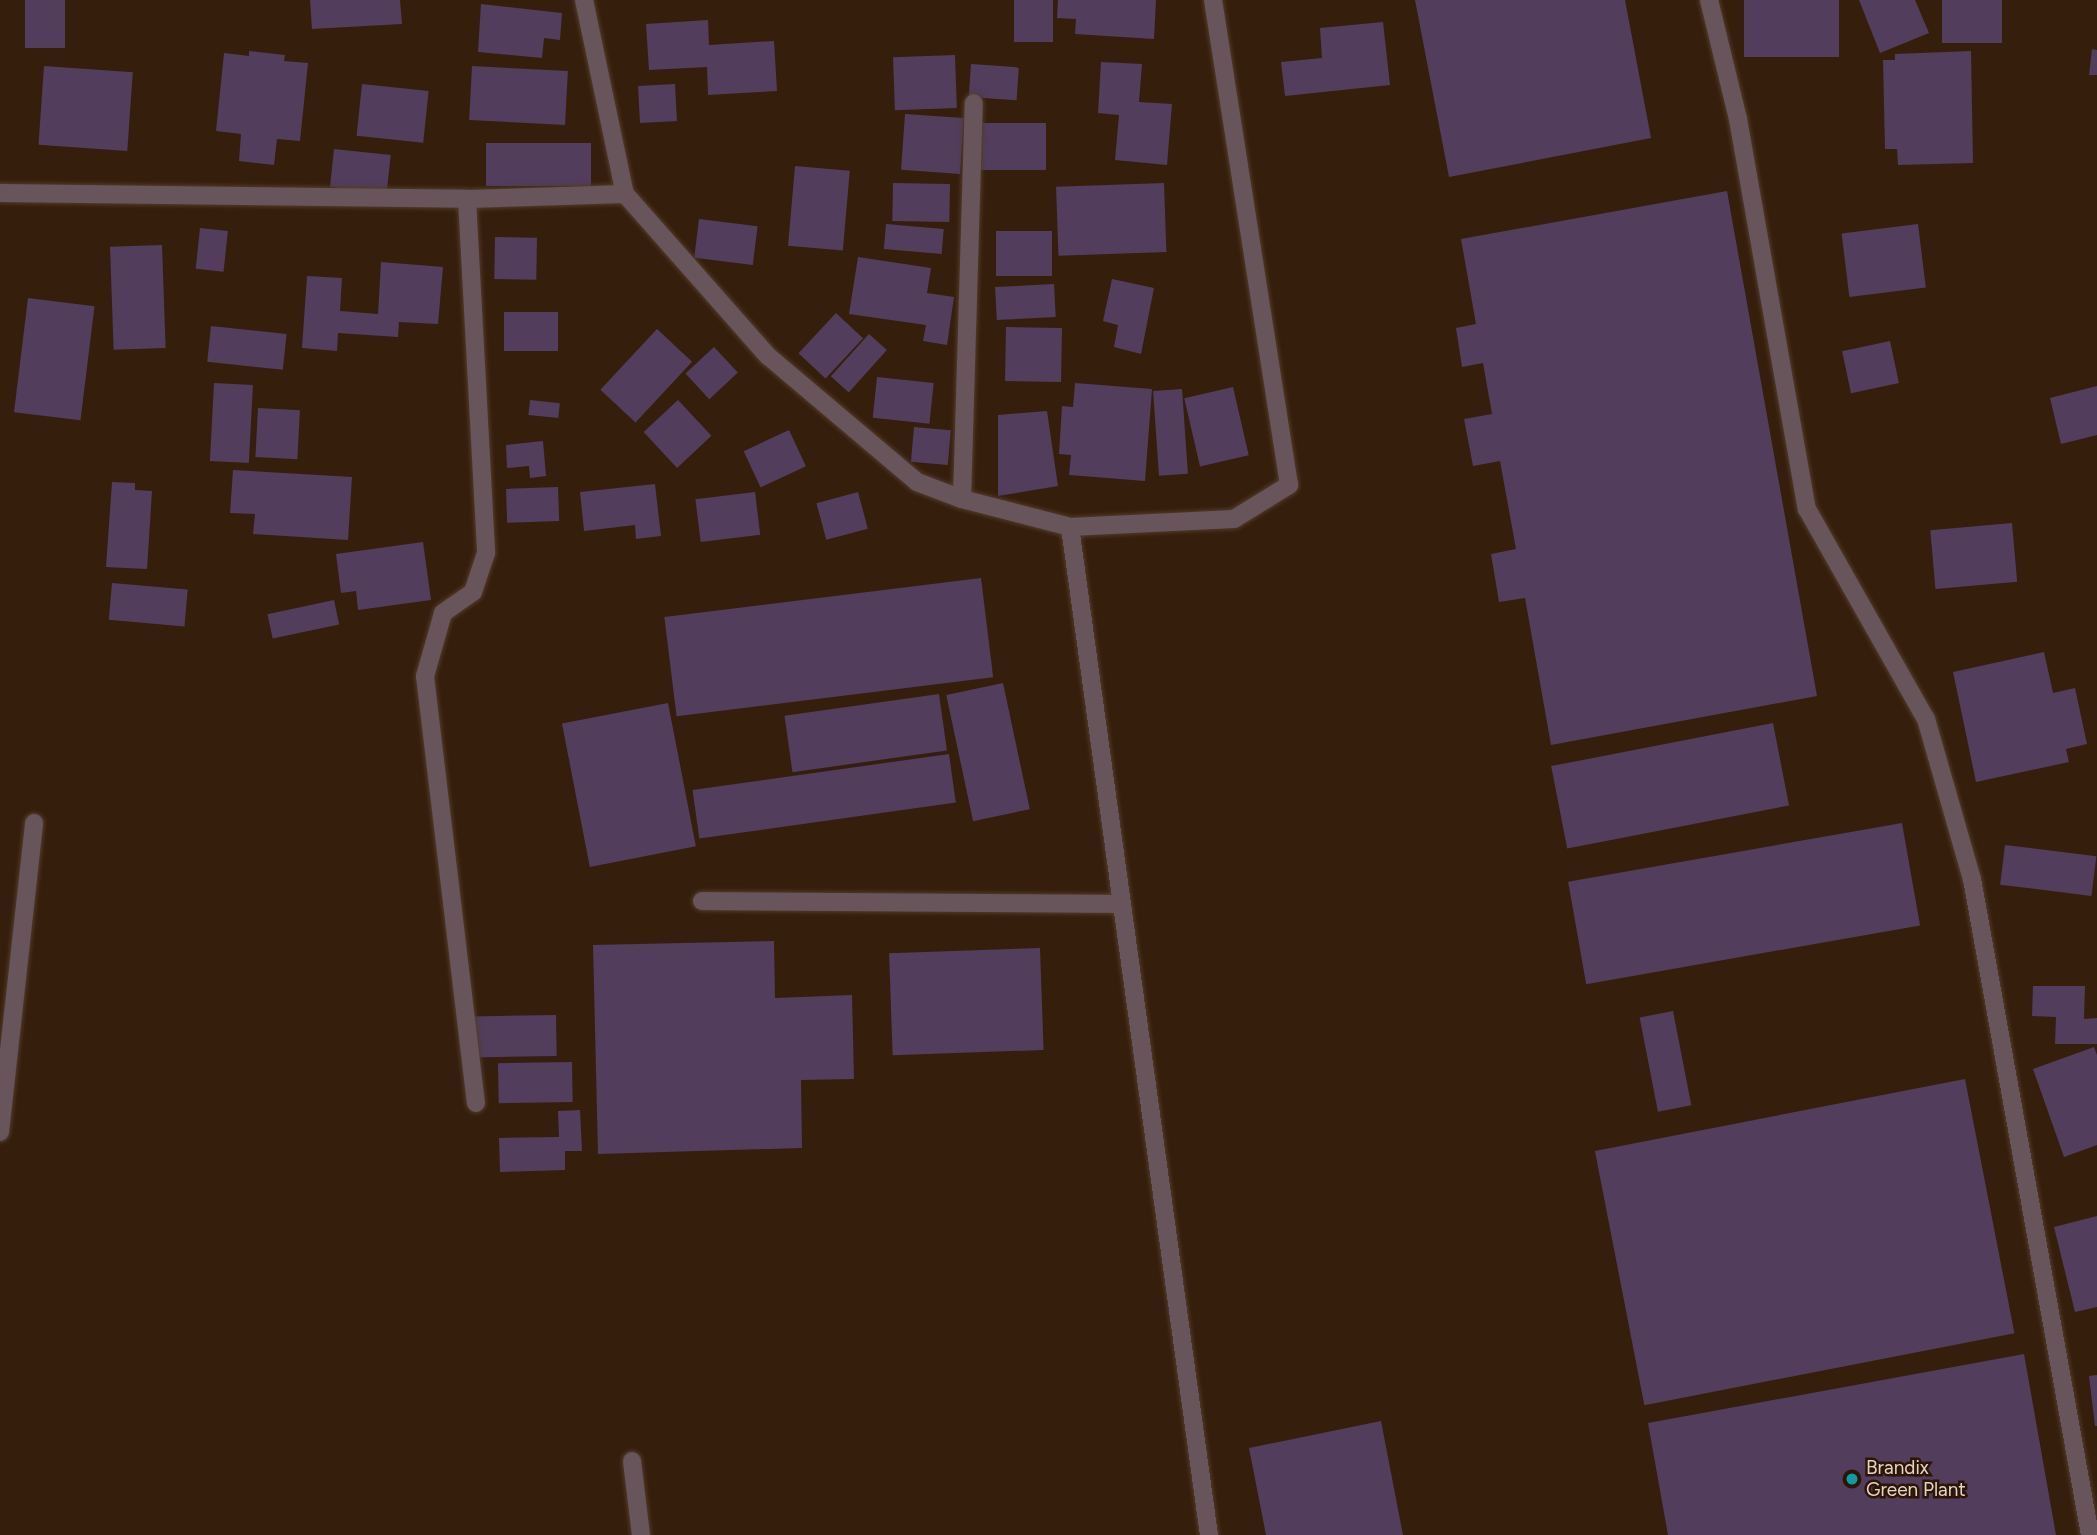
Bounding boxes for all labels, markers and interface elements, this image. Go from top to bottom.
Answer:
place label: Brandix Green Plant [1866,1457,1966,1501]
marker: Brandix Green Plant [1844,1471,1860,1487]

